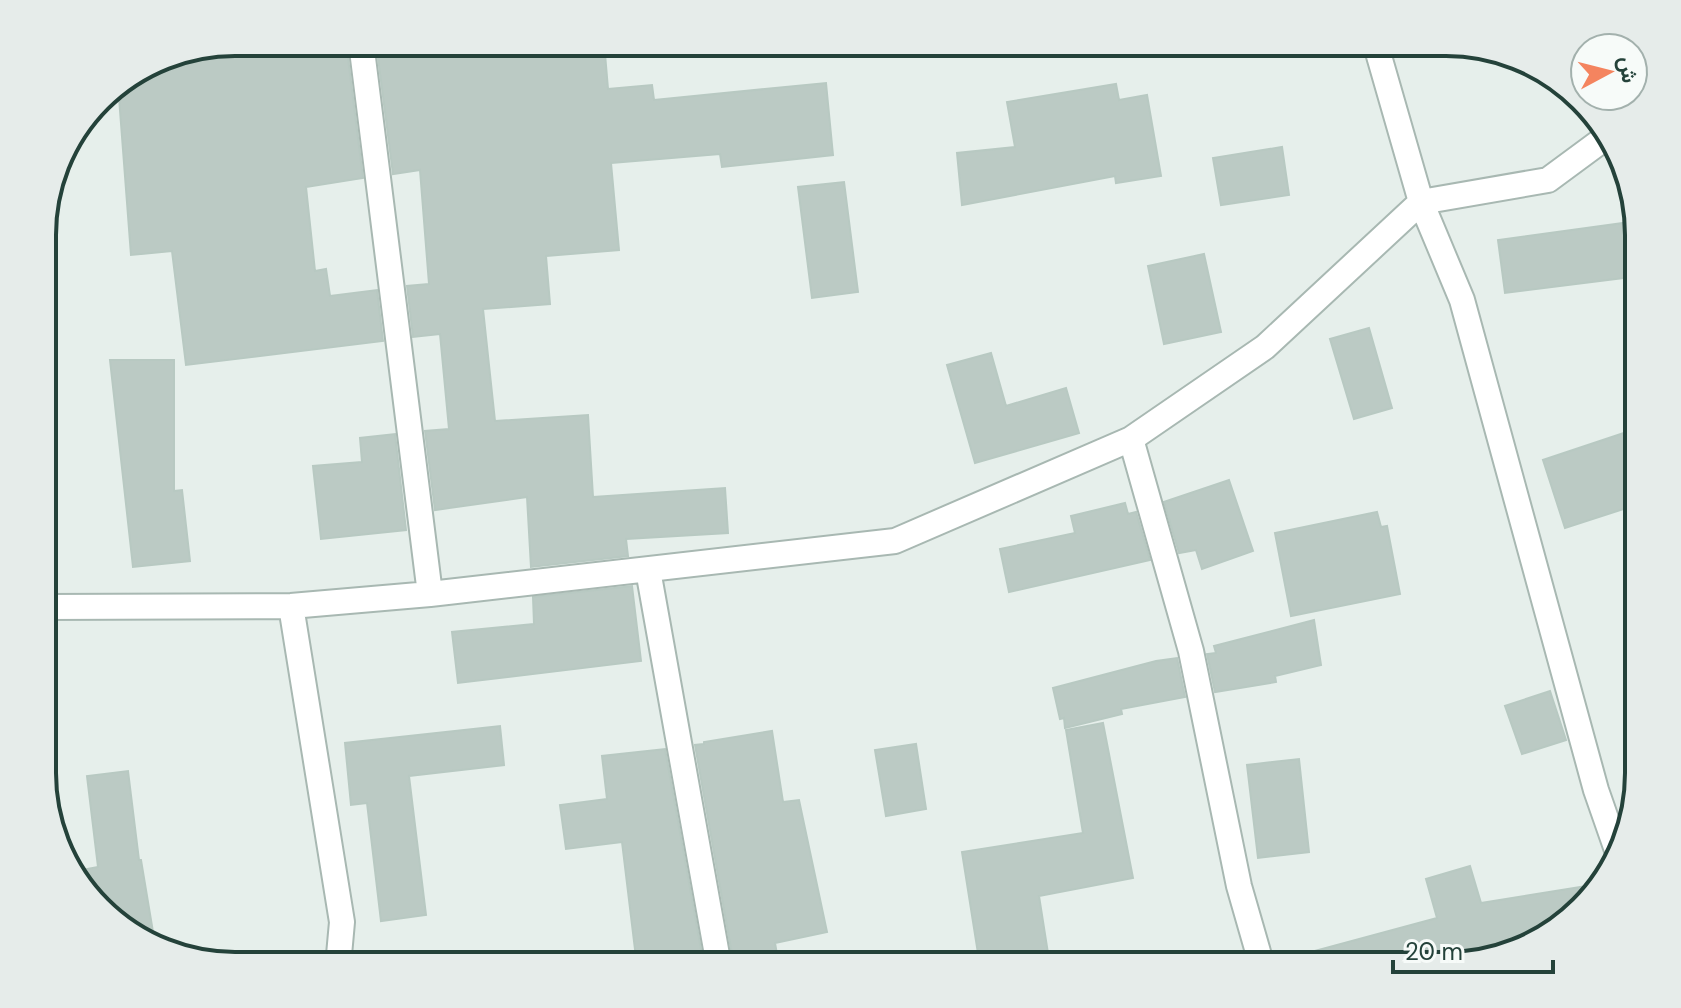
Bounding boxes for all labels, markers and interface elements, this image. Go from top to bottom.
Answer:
north arrow [1569,32,1649,112]
text: ش [1612,55,1644,85]
scale bar [1393,924,1553,974]
text: 20 m [1405,936,1463,967]

